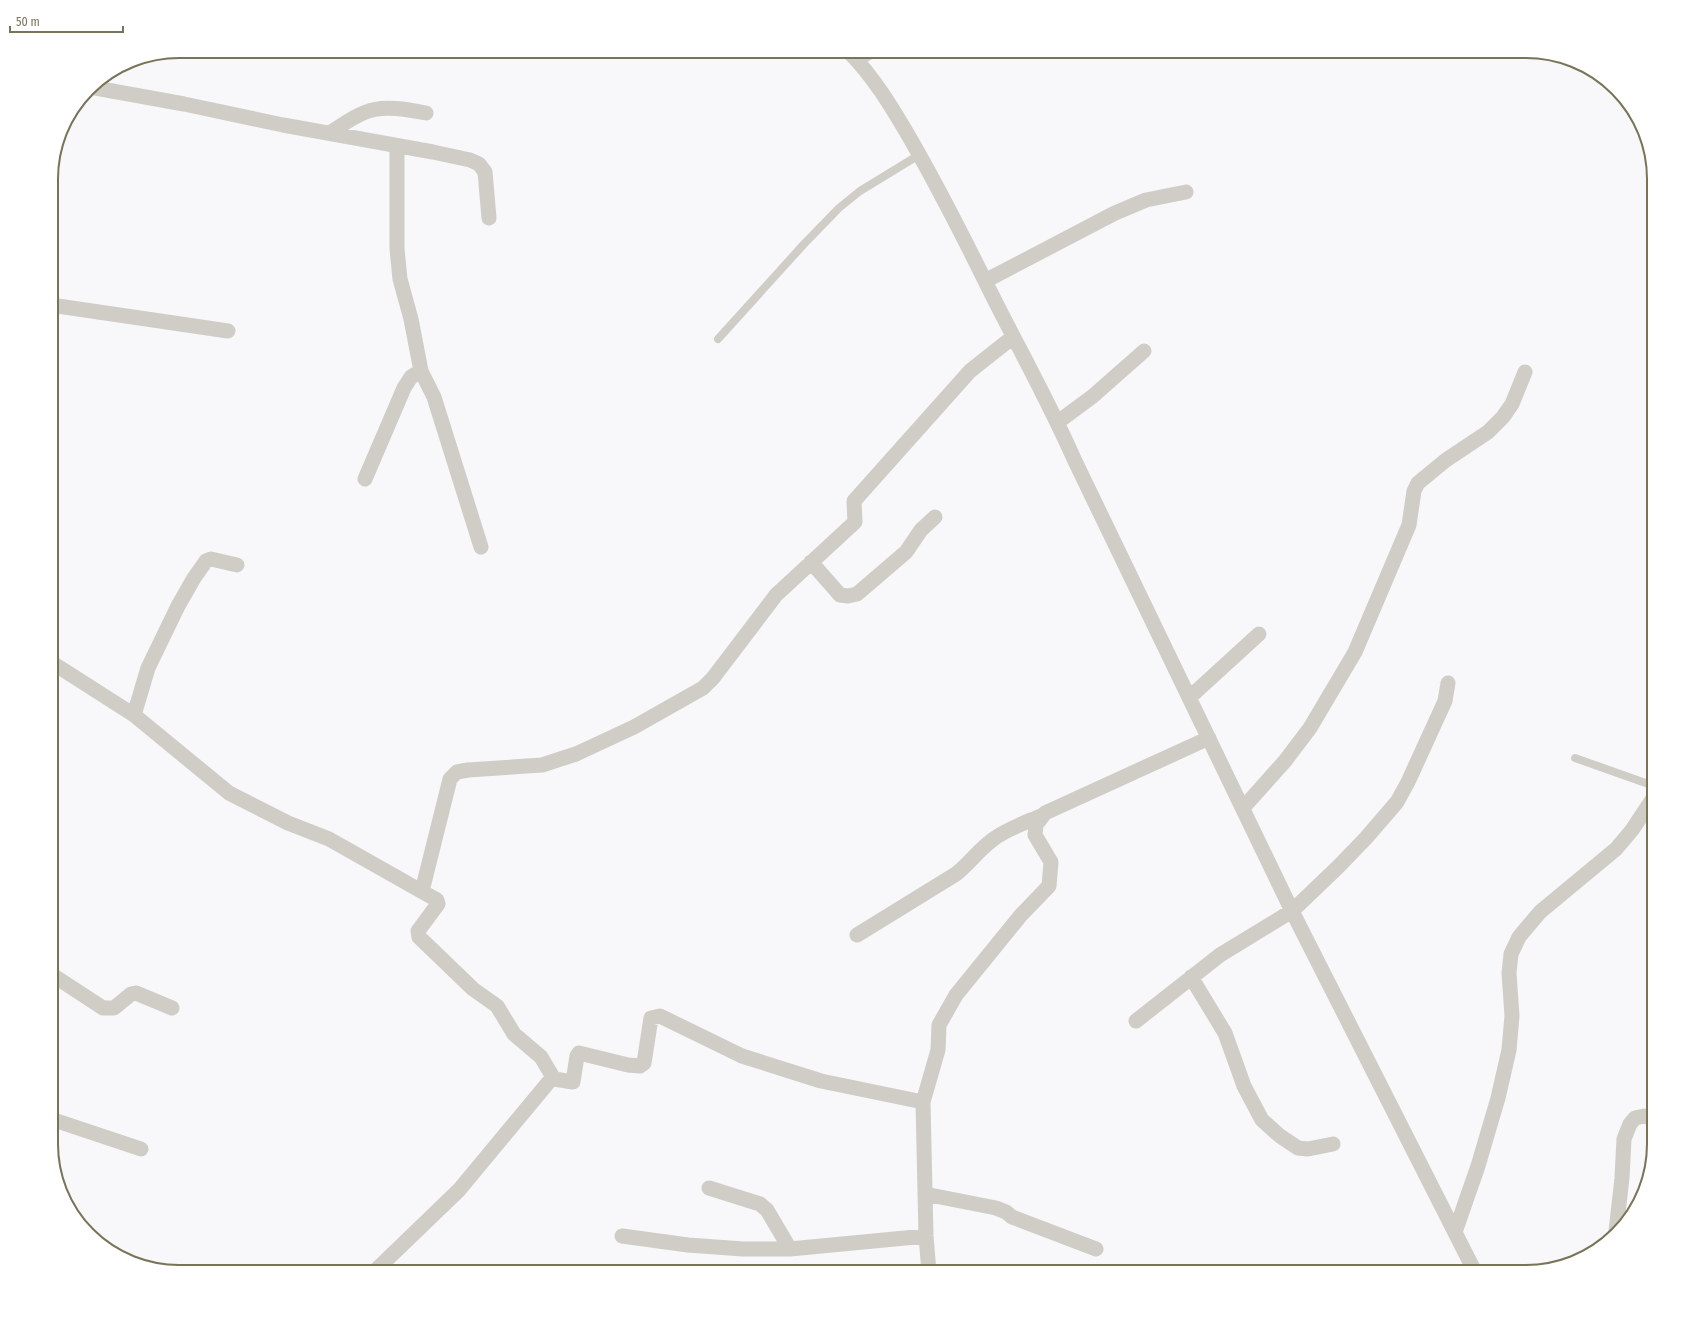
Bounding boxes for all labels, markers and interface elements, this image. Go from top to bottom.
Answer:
scale bar [10,8,123,34]
text: 50 m [16,15,40,29]

